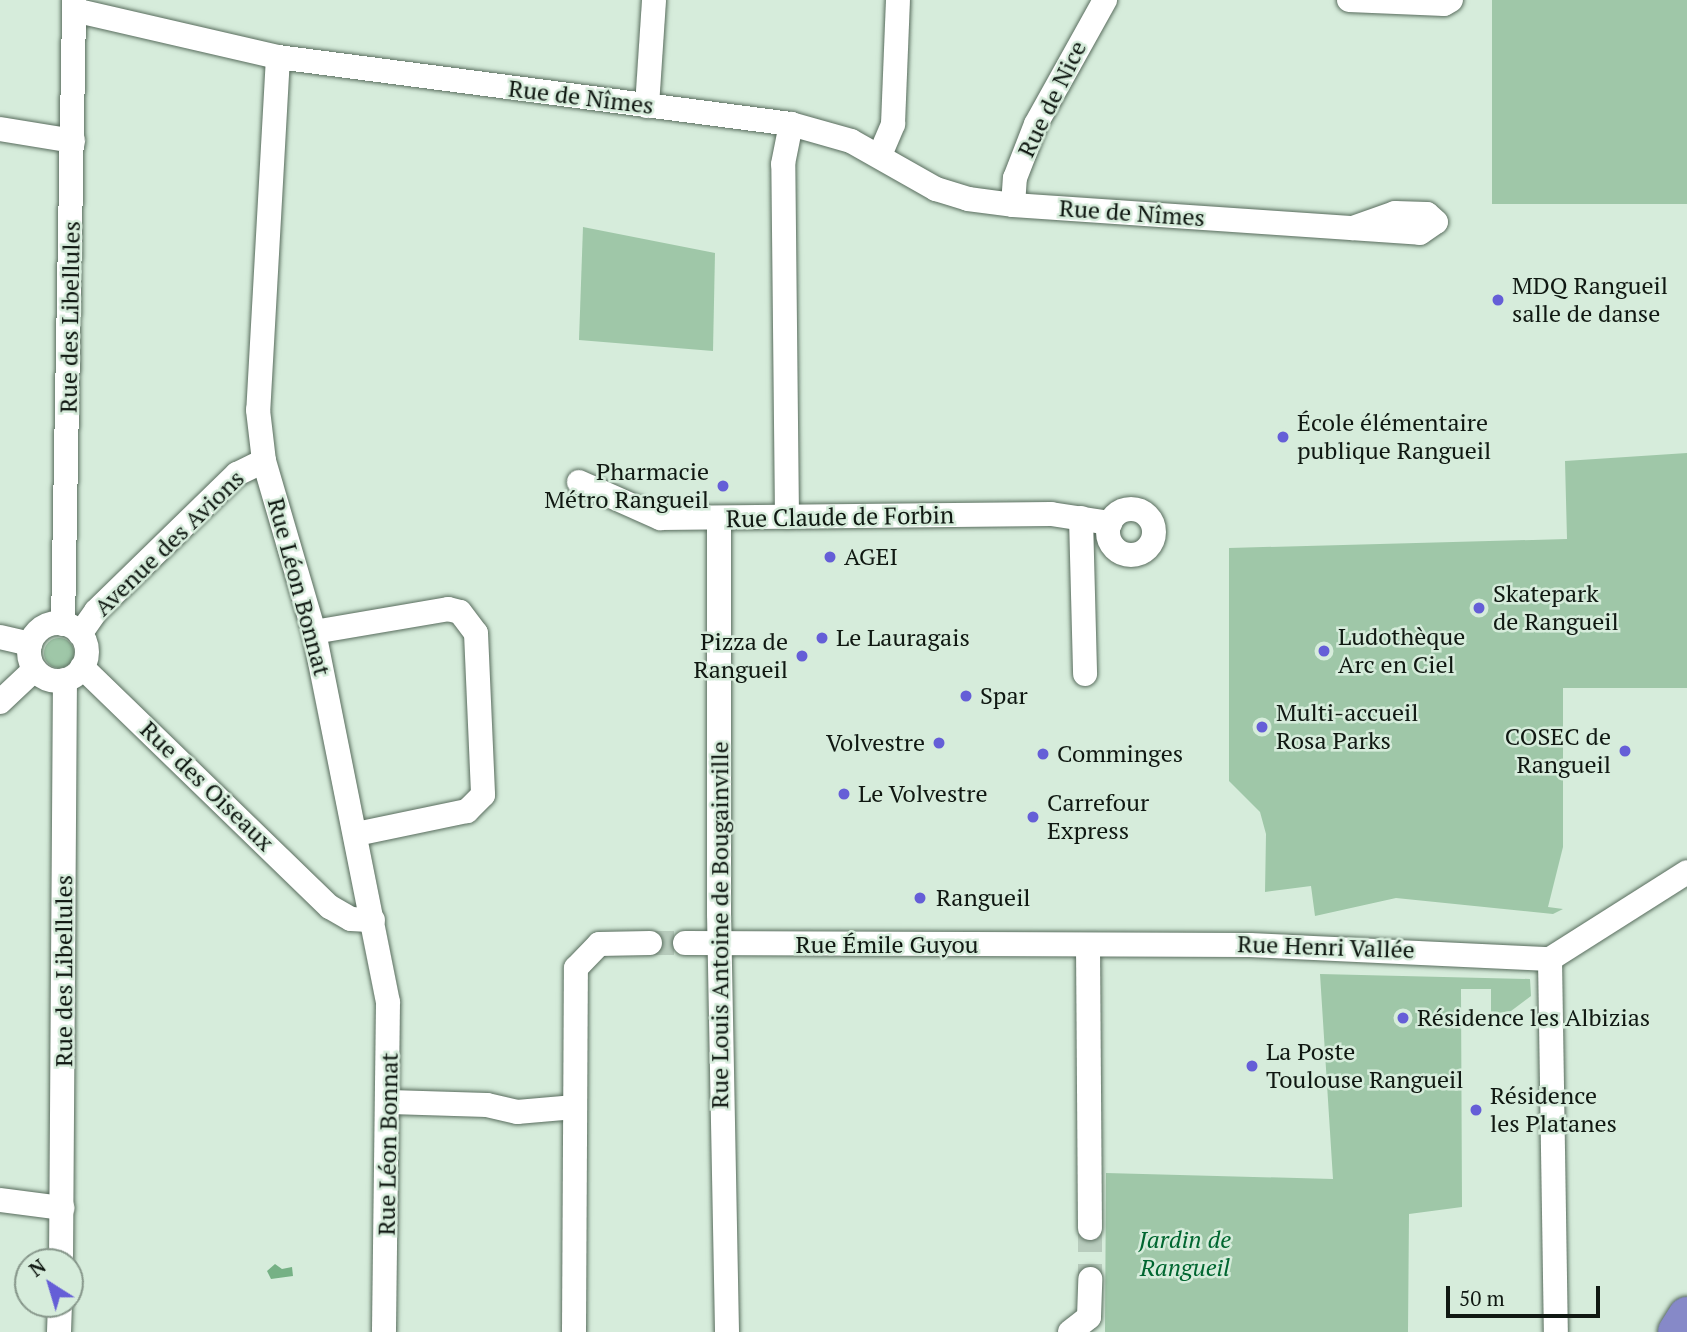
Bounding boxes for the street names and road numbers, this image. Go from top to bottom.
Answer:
street label: Rue de Nice [1011,36,1093,162]
street label: Rue de Nîmes [507,74,655,120]
street label: Rue de Nîmes [1058,194,1206,232]
street label: Rue des Libellules [54,221,86,413]
street label: Avenue des Avions [88,464,250,622]
street label: Rue Léon Bonnat [261,495,337,679]
street label: Rue Claude de Forbin [726,501,954,533]
street label: Rue des Oiseaux [134,715,280,857]
street label: Rue Louis Antoine de Bougainville [706,741,734,1109]
street label: Rue des Libellules [50,875,78,1067]
street label: Rue Henri Vallée [1236,929,1416,965]
street label: Rue Émile Guyou [795,931,979,959]
street label: Rue Léon Bonnat [372,1052,404,1236]

